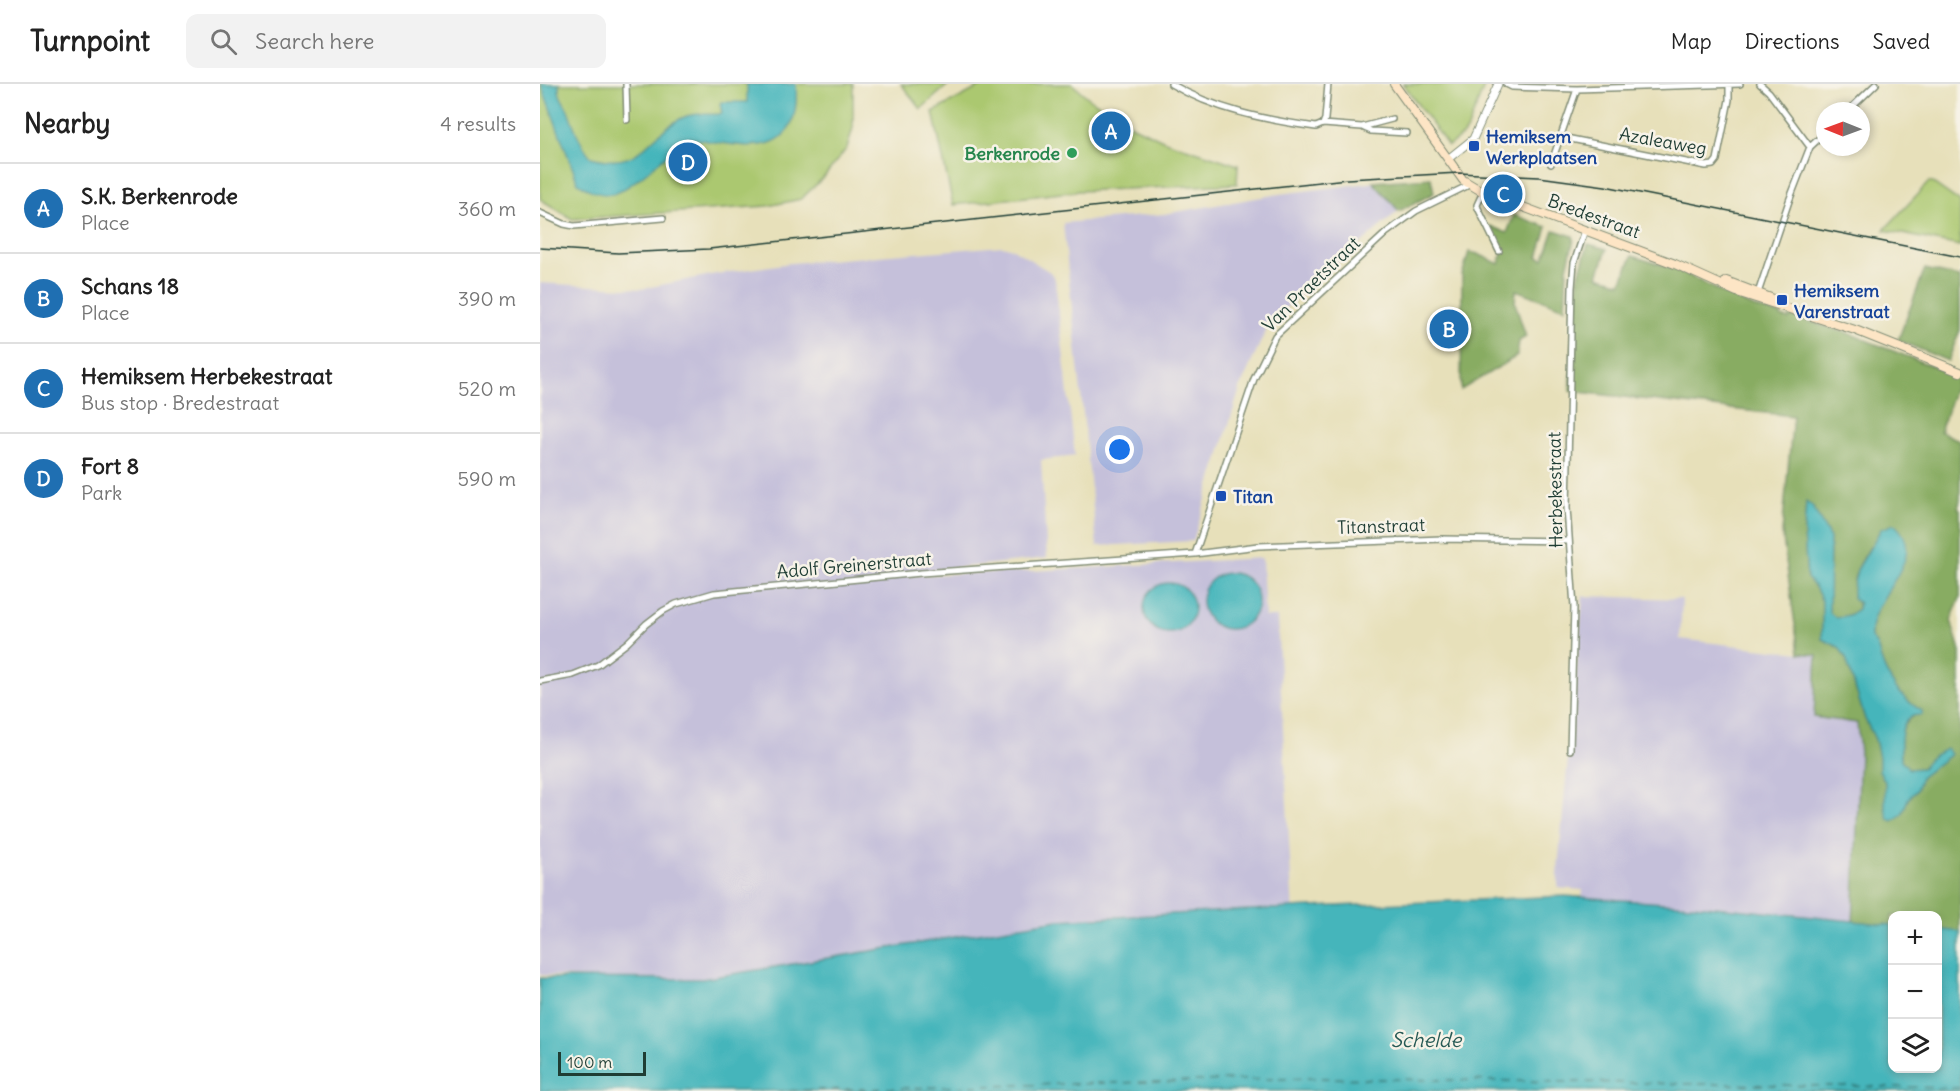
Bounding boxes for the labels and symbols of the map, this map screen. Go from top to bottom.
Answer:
north arrow [1816,102,1870,156]
pin: A [1092,108,1130,154]
street label: Azaleaweg [1618,122,1708,160]
place label: Hemiksem Werkplaatsen [1486,125,1598,169]
marker: Hemiksem Werkplaatsen [1467,139,1481,153]
pin: D [668,140,708,184]
place label: Berkenrode [965,142,1060,165]
marker: Berkenrode [1065,146,1079,160]
pin: C [1484,172,1522,216]
street label: Bredestraat [1545,189,1643,243]
street label: Van Praetstraat [1257,231,1365,337]
place label: Hemiksem Varenstraat [1794,279,1891,323]
marker: Hemiksem Varenstraat [1775,293,1789,307]
pin: B [1430,306,1468,352]
street label: Herbekestraat [1542,432,1568,548]
your location [1105,435,1134,464]
place label: Titan [1233,485,1274,508]
marker: Titan [1214,489,1228,503]
street label: Titanstraat [1337,513,1425,539]
street label: Adolf Greinerstraat [776,547,932,583]
water label: Schelde [1391,1027,1462,1052]
scale bar [558,1049,646,1076]

